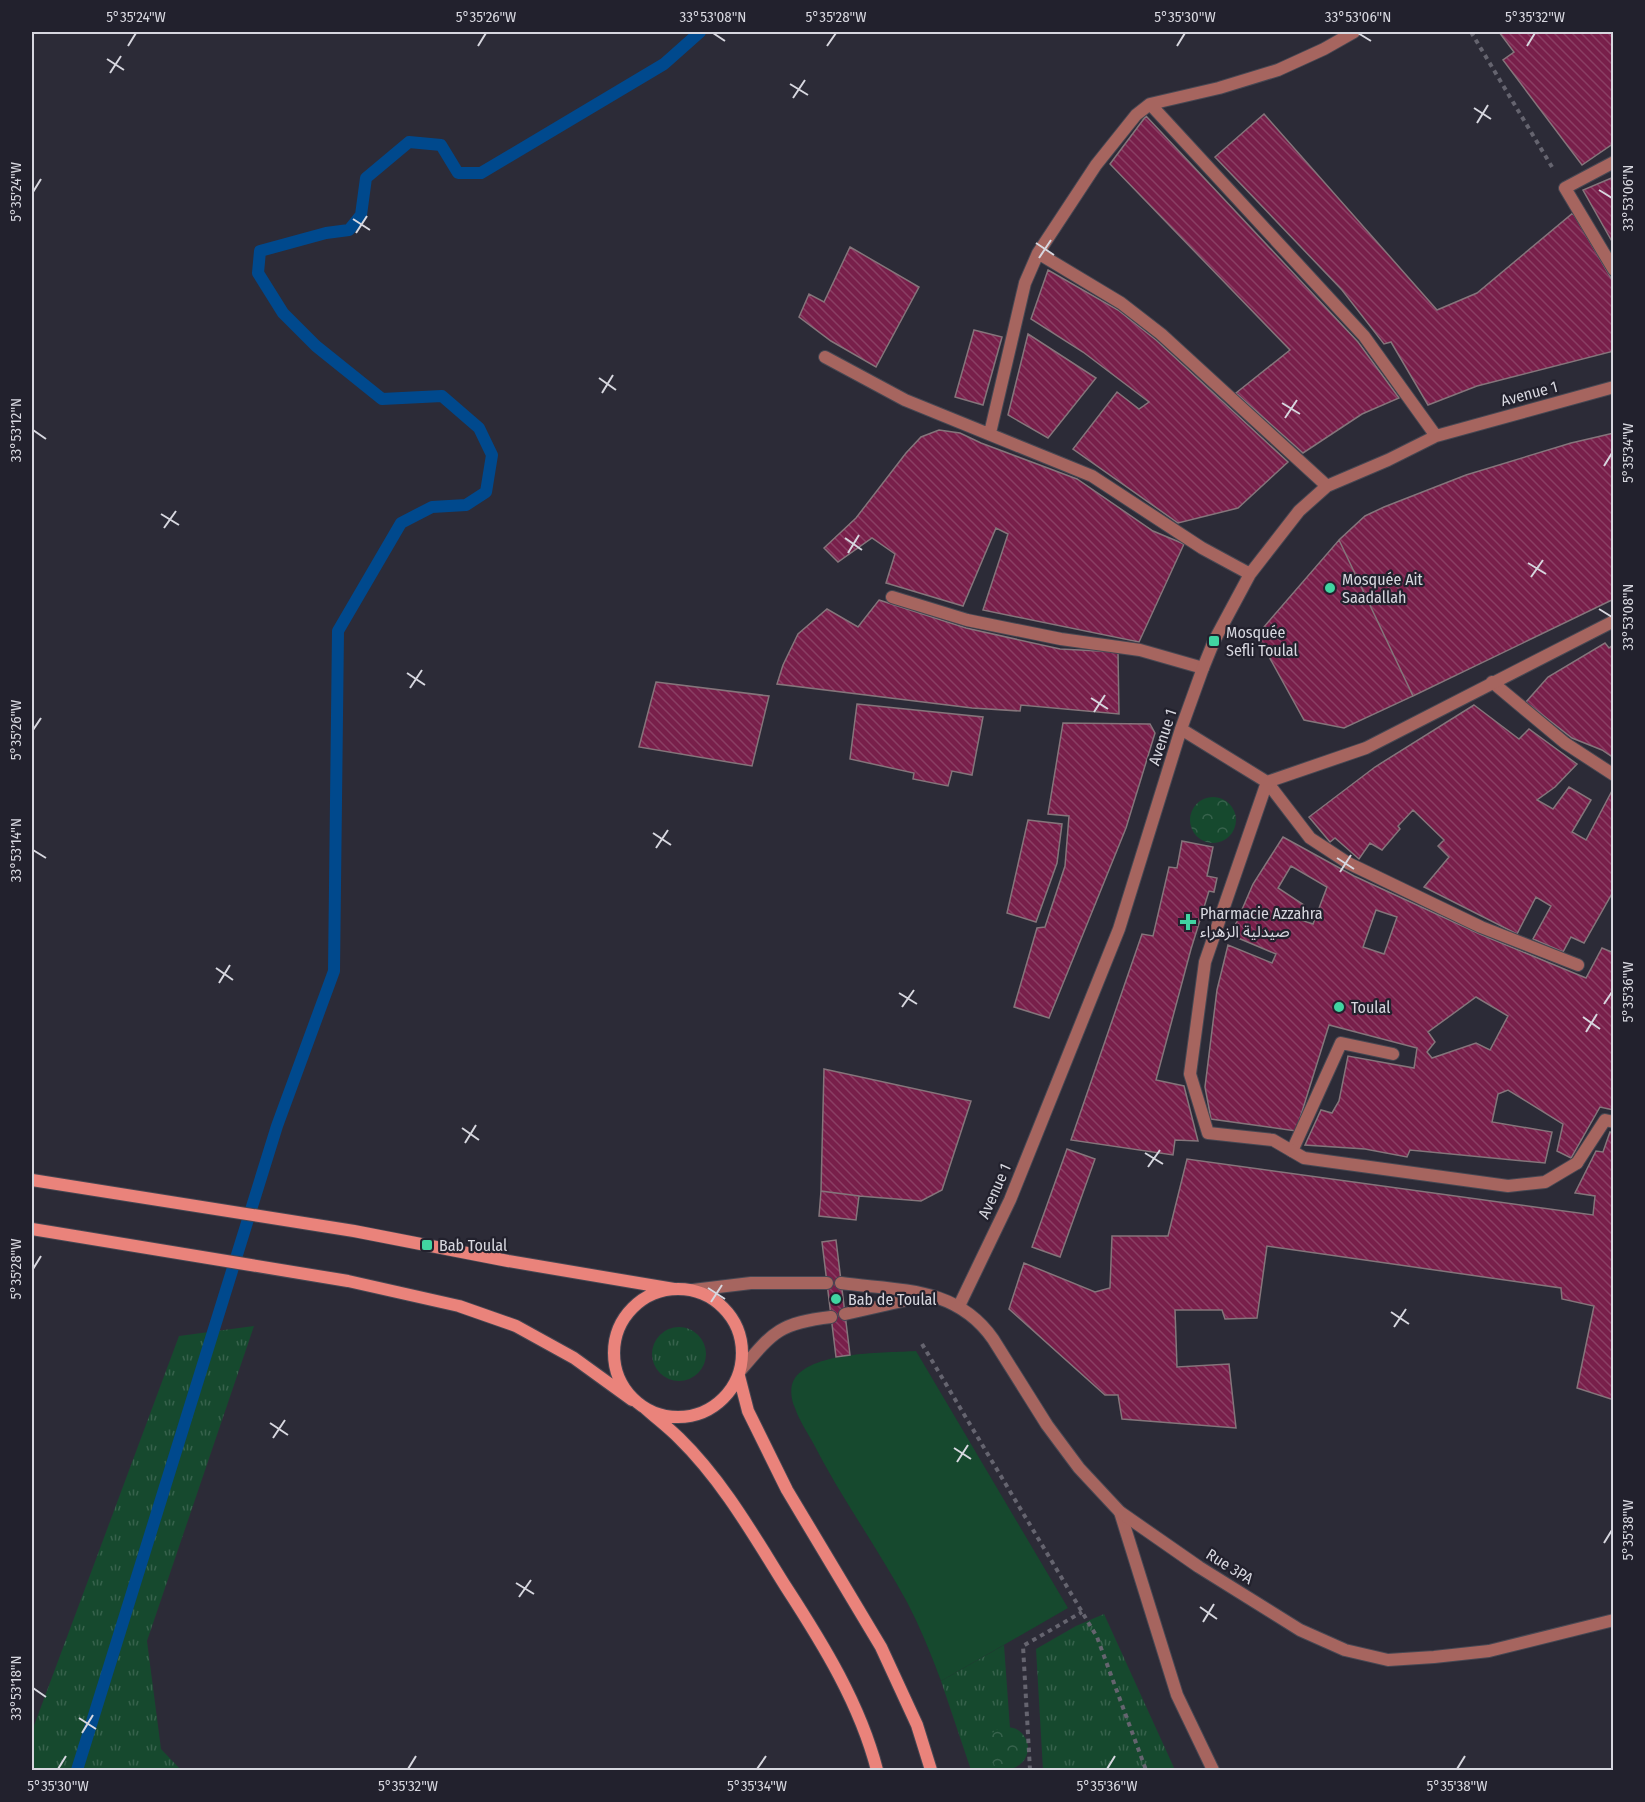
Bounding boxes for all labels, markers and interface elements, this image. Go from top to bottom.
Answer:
text: 5°35'24"W [106,8,166,26]
text: 5°35'26"W [456,8,516,26]
text: 33°53'08"N [680,8,746,26]
text: 5°35'28"W [806,8,866,26]
text: 5°35'30"W [1154,8,1216,26]
text: 33°53'06"N [1325,8,1391,26]
text: 5°35'32"W [1505,8,1565,26]
text: 5°35'24"W [7,162,25,222]
text: 33°53'06"N [1619,165,1637,231]
street label: Avenue 1 [1499,377,1560,410]
text: 33°53'12"N [7,398,25,462]
text: 5°35'34"W [1619,423,1637,483]
place label: Mosquée Ait Saadallah [1342,570,1424,607]
marker: Mosquée Ait Saadallah [1323,581,1337,595]
text: 33°53'08"N [1619,584,1637,650]
place label: Mosquée Sefli Toulal [1226,623,1298,660]
marker: Mosquée Sefli Toulal [1207,634,1221,648]
text: 5°35'26"W [7,700,25,760]
street label: Avenue 1 [1144,707,1180,768]
text: 33°53'14"N [7,818,25,882]
place label: Pharmacie Azzahra صيدلية الزهراء [1200,904,1323,941]
marker: Pharmacie Azzahra صيدلية الزهراء [1181,915,1195,929]
text: 5°35'36"W [1619,962,1637,1022]
place label: Toulal [1351,998,1390,1017]
marker: Toulal [1332,1000,1346,1014]
street label: Avenue 1 [974,1161,1015,1222]
place label: Bab Toulal [439,1236,507,1255]
marker: Bab Toulal [420,1238,434,1252]
text: 5°35'28"W [7,1239,25,1299]
place label: Bab de Toulal [848,1290,936,1309]
marker: Bab de Toulal [829,1292,843,1306]
text: 5°35'38"W [1619,1500,1637,1560]
street label: Rue 3PA [1203,1545,1257,1589]
text: 33°53'18"N [7,1655,25,1721]
text: 5°35'30"W [27,1777,89,1795]
text: 5°35'32"W [378,1777,438,1795]
text: 5°35'34"W [727,1777,787,1795]
text: 5°35'36"W [1077,1777,1137,1795]
text: 5°35'38"W [1427,1777,1487,1795]

